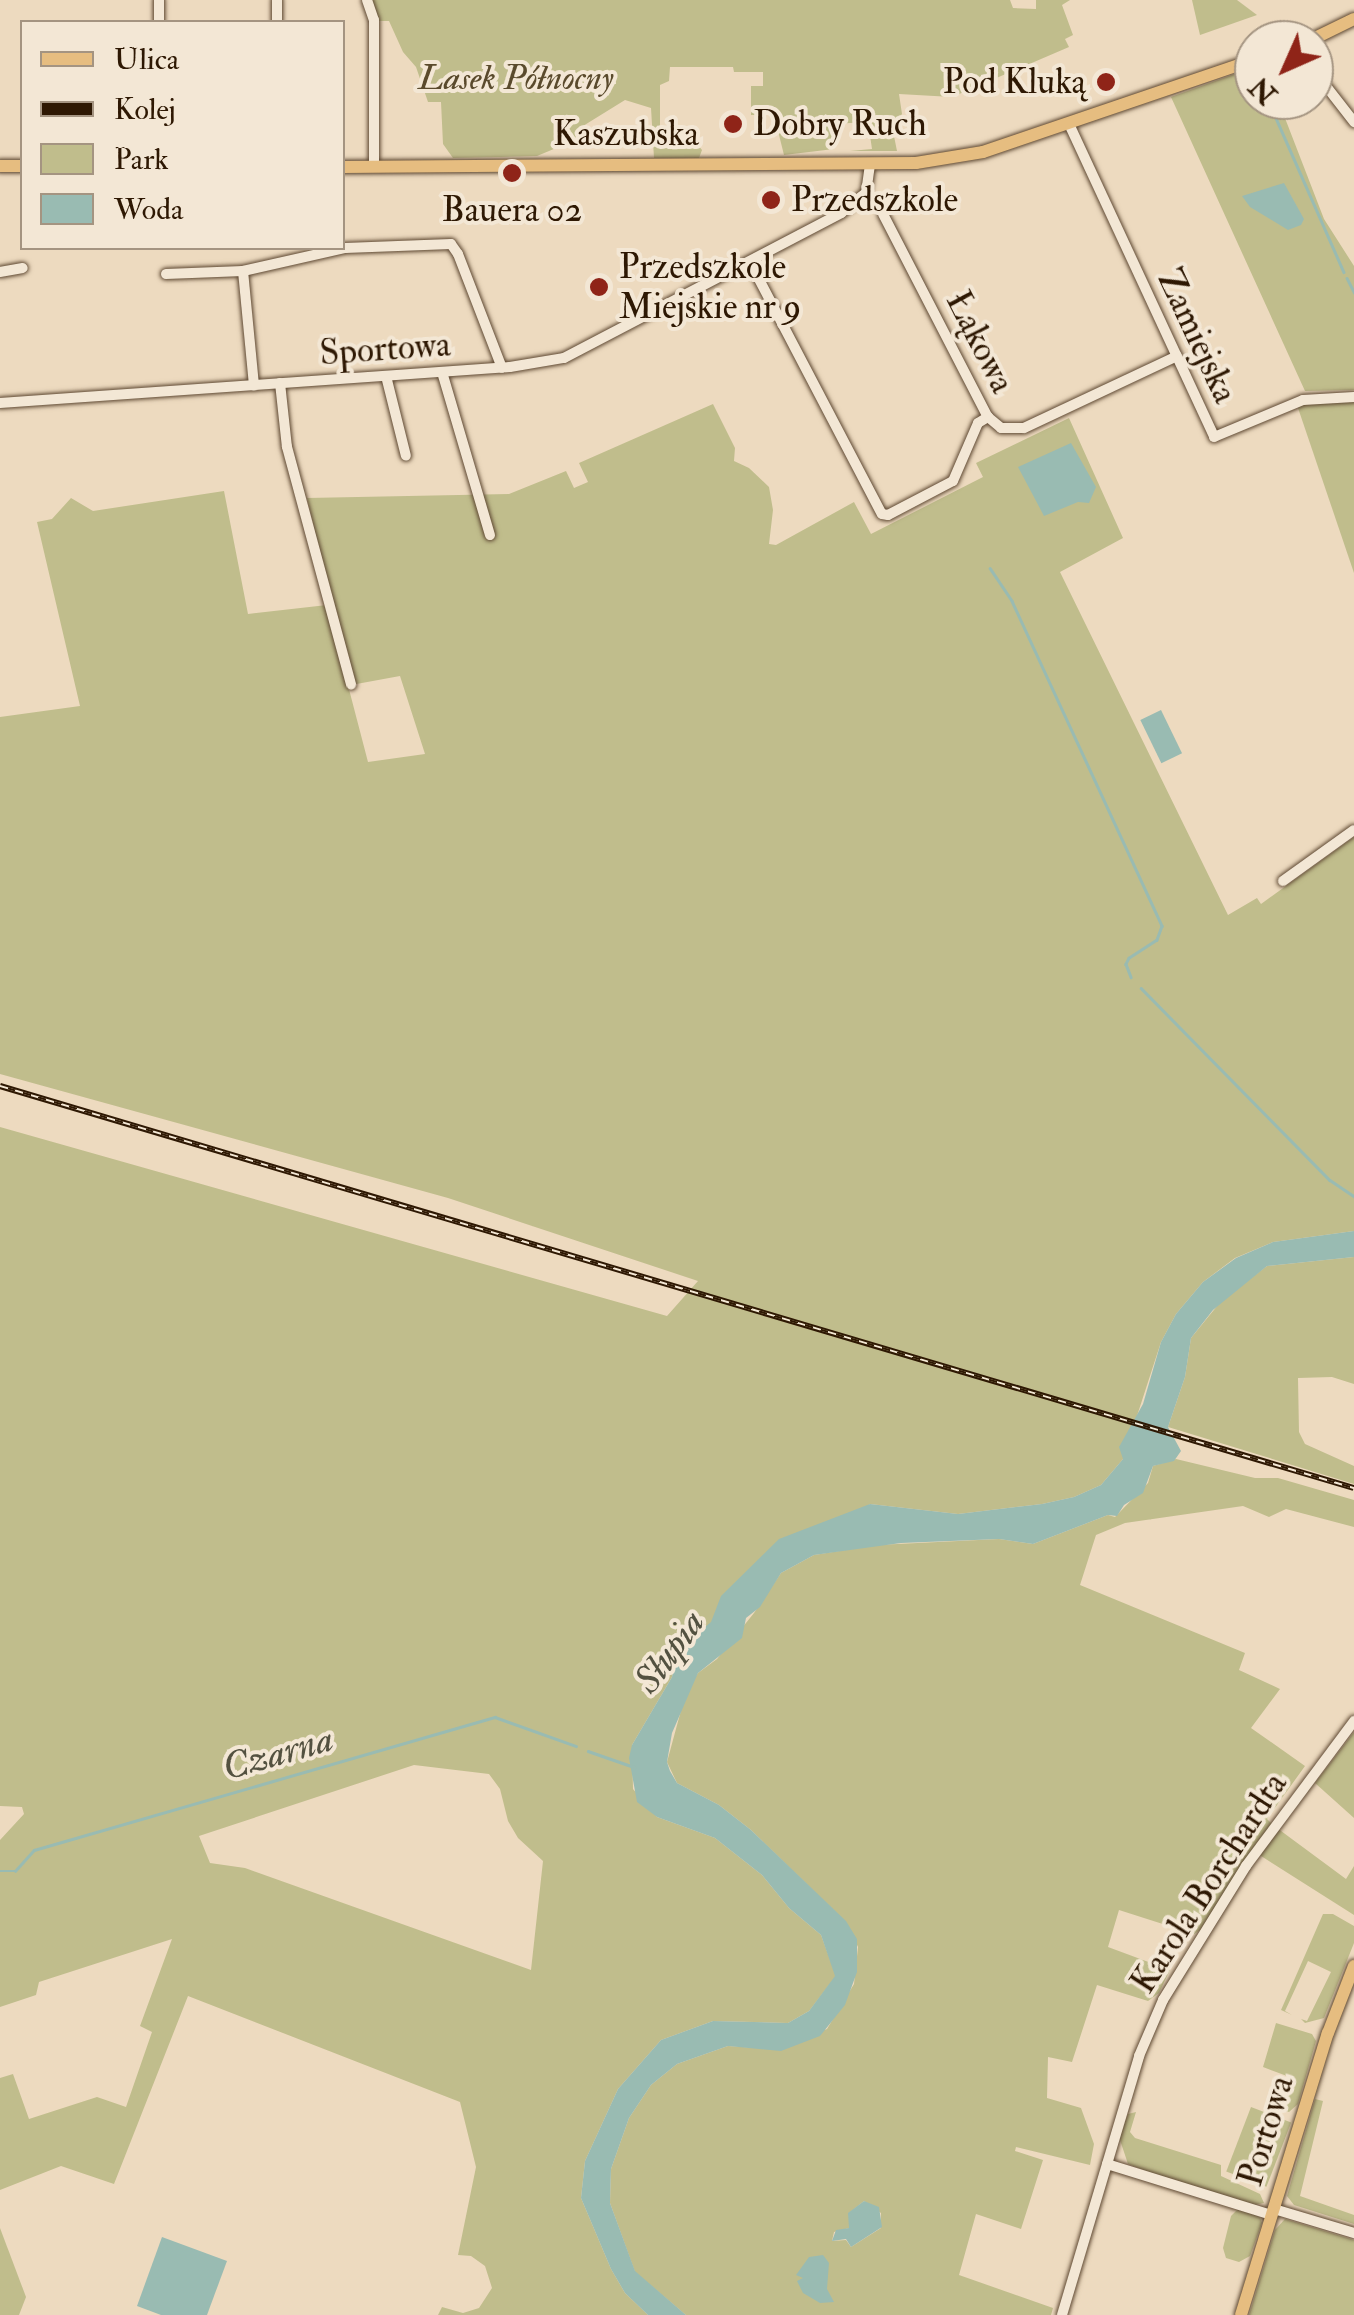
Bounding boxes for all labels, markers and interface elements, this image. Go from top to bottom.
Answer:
legend [20,20,345,250]
north arrow [1234,20,1334,120]
text: Ulica [114,41,179,78]
park label: Lasek Północny [418,57,614,99]
place label: Pod Kluką [943,61,1086,103]
text: N [1243,69,1285,111]
marker: Pod Kluką [1095,71,1117,93]
text: Kolej [114,91,176,128]
place label: Dobry Ruch [753,103,926,145]
street label: Kaszubska [553,113,699,155]
marker: Dobry Ruch [722,113,744,135]
text: Park [114,141,169,178]
marker: Bauera 02 [501,162,523,184]
place label: Przedszkole [791,179,958,221]
place label: Bauera 02 [442,189,582,231]
marker: Przedszkole [760,189,782,211]
text: Woda [114,191,183,228]
place label: Przedszkole Miejskie nr 9 [619,246,801,328]
street label: Zamiejska [1148,263,1246,409]
marker: Przedszkole Miejskie nr 9 [588,276,610,298]
street label: Łąkowa [937,284,1023,400]
street label: Sportowa [318,323,452,375]
water label: Słupia [625,1602,715,1702]
water label: Czarna [217,1717,339,1791]
street label: Karola Borchardta [1122,1765,1296,2001]
street label: Portowa [1229,2071,1303,2191]

